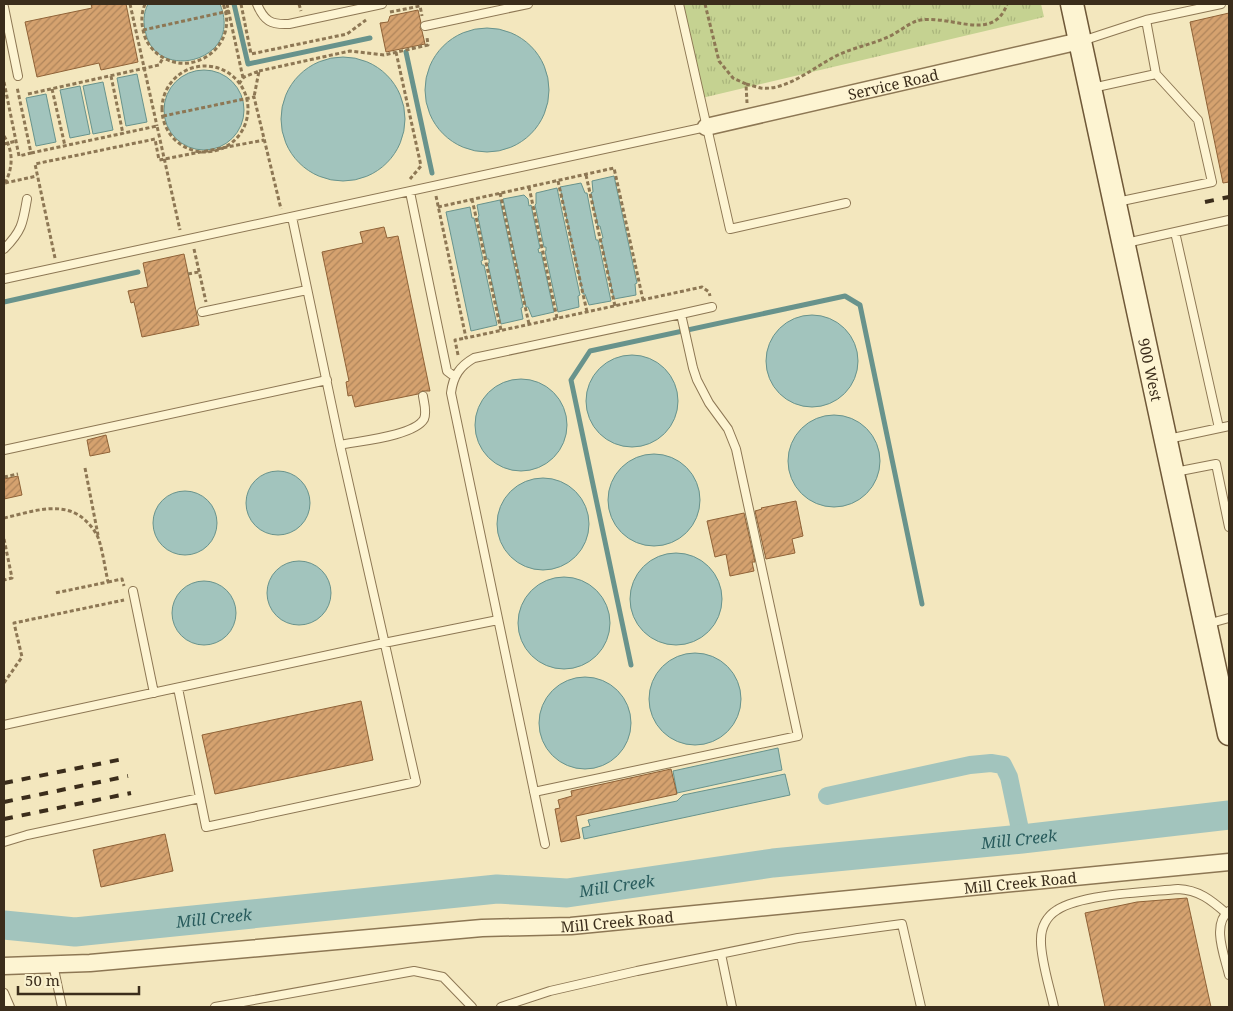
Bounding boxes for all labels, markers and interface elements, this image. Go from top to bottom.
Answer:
street label: Service Road [846,64,940,104]
street label: 900 West [1134,336,1167,403]
water label: Mill Creek [979,824,1059,854]
street label: Mill Creek Road [963,867,1078,898]
water label: Mill Creek [577,869,657,902]
water label: Mill Creek [174,903,254,933]
street label: Mill Creek Road [560,906,675,936]
scale bar [18,964,139,996]
text: 50 m [25,970,60,990]

